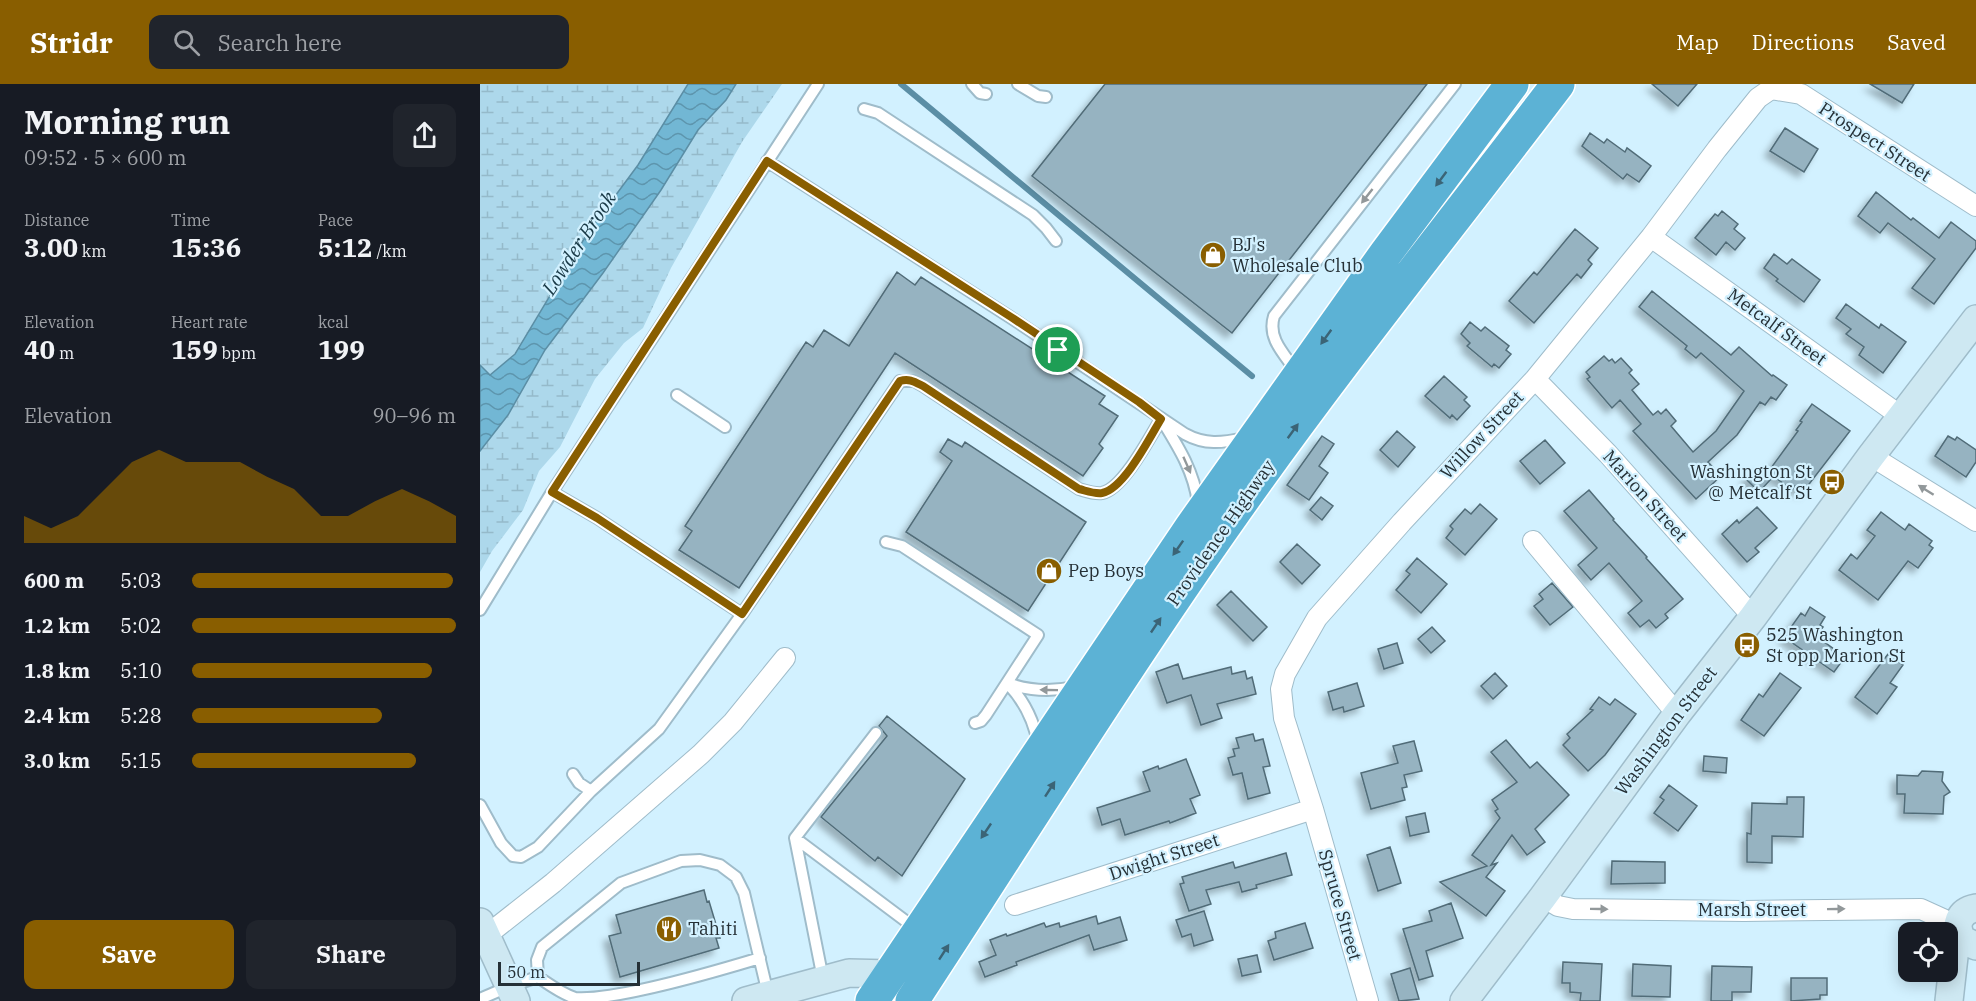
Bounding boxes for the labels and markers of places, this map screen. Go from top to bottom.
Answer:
place label: BJ's Wholesale Club [1232,233,1363,277]
shop icon: BJ's Wholesale Club [1198,240,1228,270]
pin [1032,324,1083,375]
place label: Washington St @ Metcalf St [1690,460,1812,504]
bus stop icon: Washington St @ Metcalf St [1817,467,1847,497]
shop icon: Pep Boys [1034,556,1064,586]
place label: Pep Boys [1068,559,1144,582]
place label: 525 Washington St opp Marion St [1766,623,1905,667]
bus stop icon: 525 Washington St opp Marion St [1732,630,1762,660]
restaurant icon: Tahiti [654,914,684,944]
place label: Tahiti [688,917,738,940]

